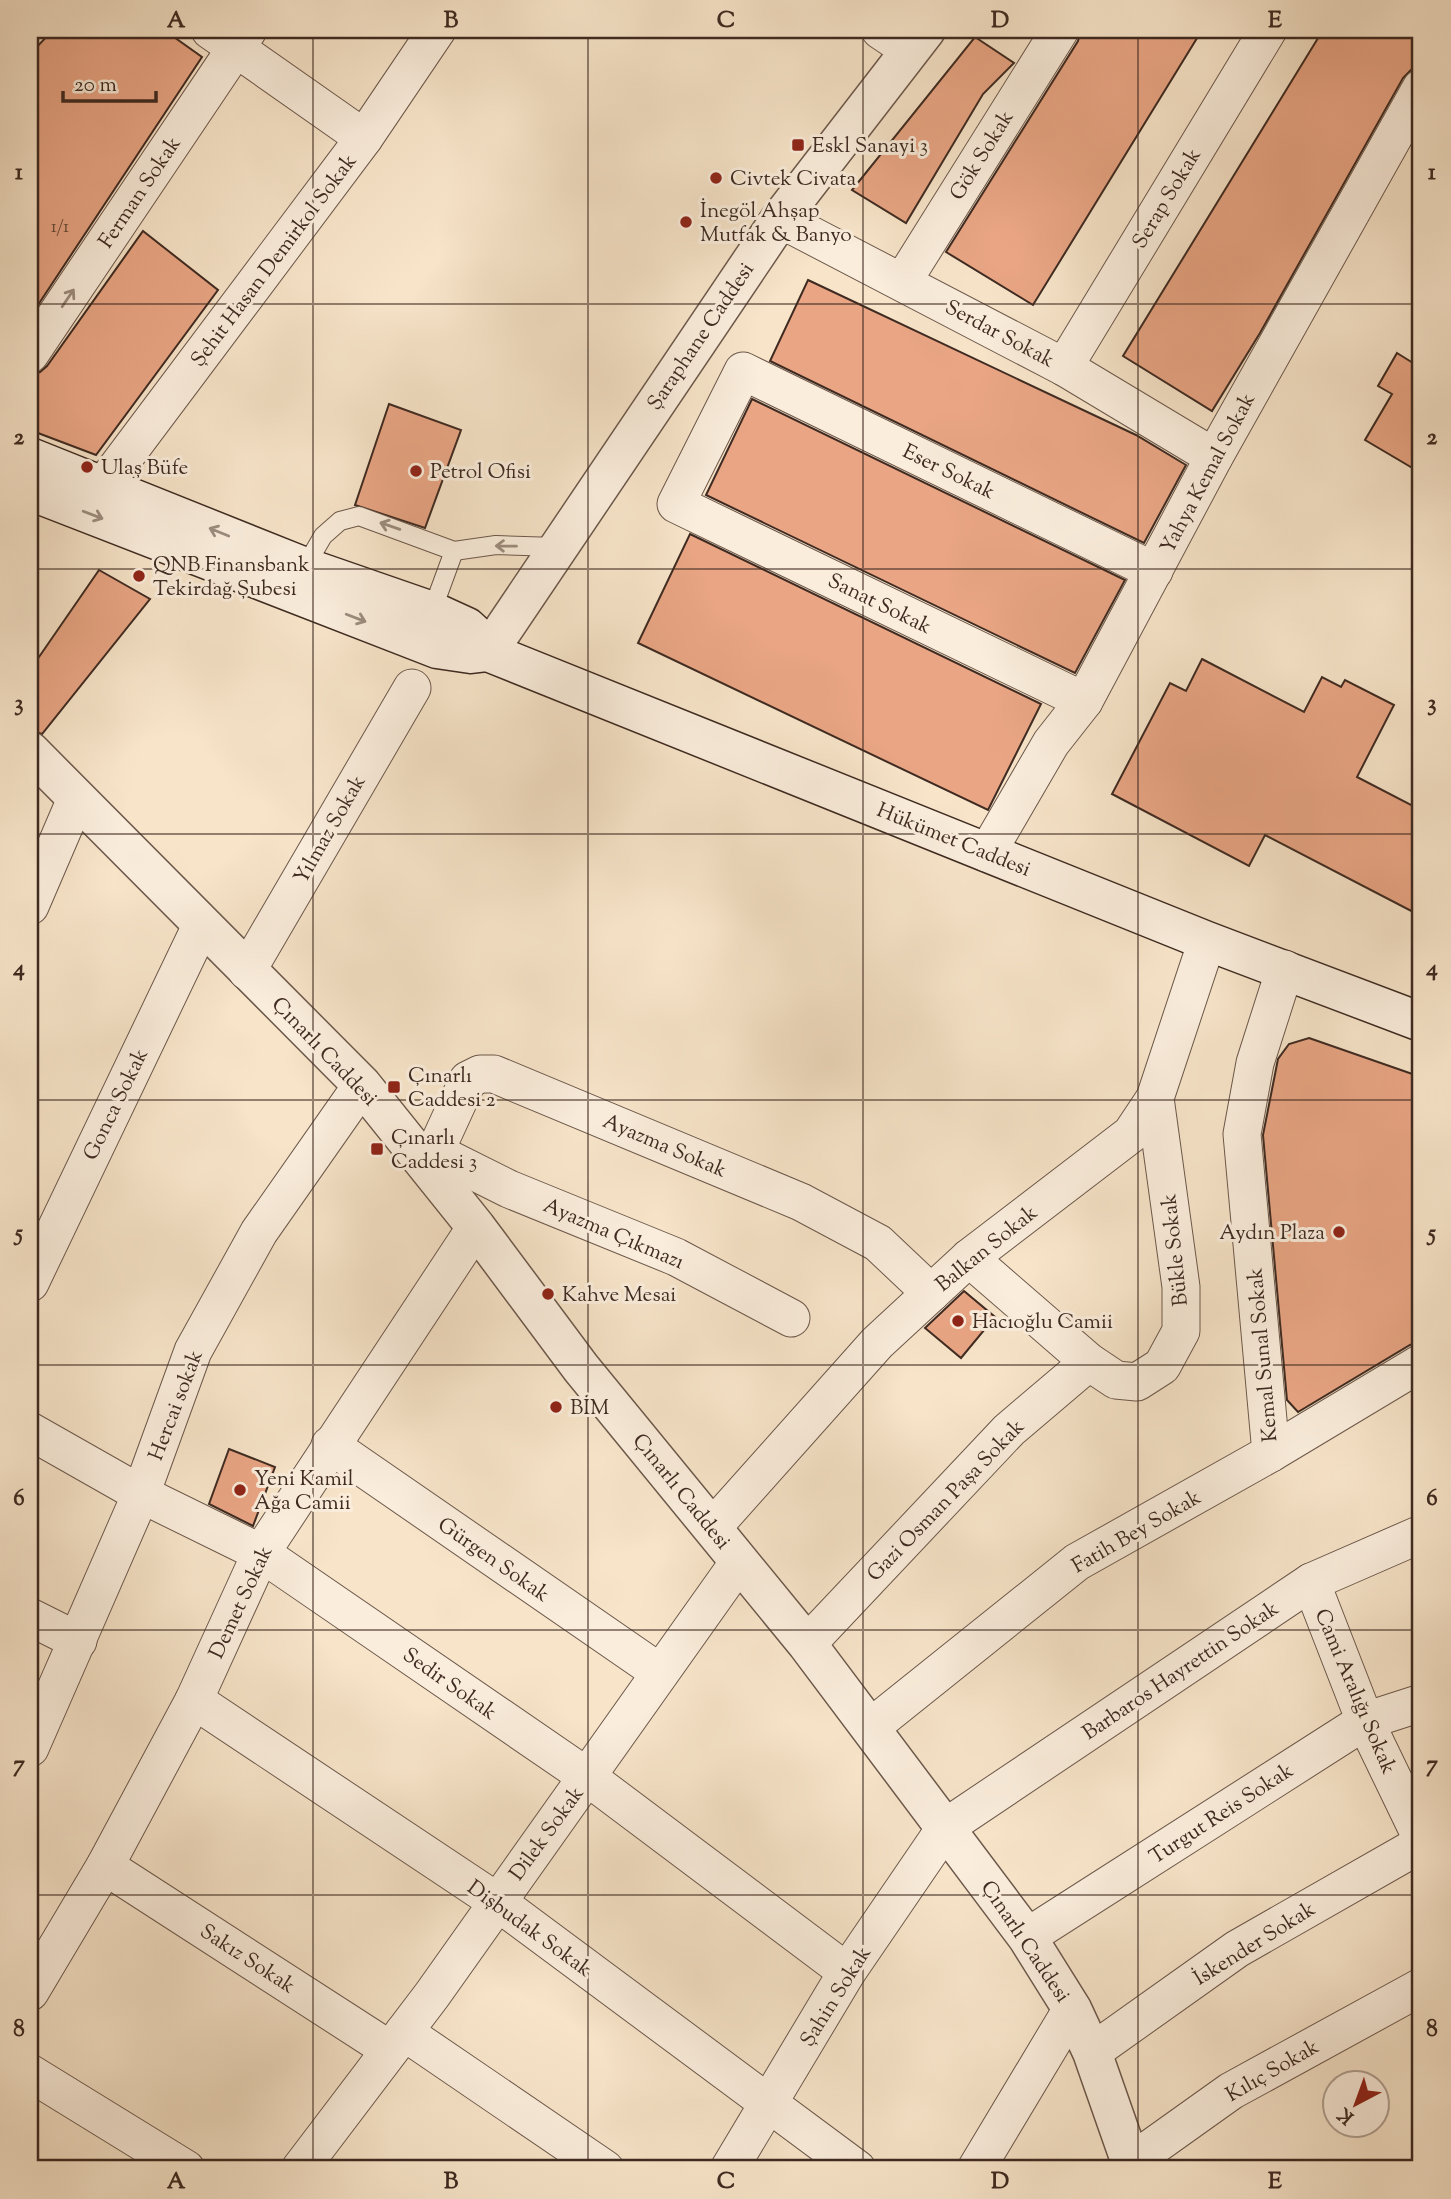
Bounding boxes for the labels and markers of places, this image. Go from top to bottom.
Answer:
place label: Eskl Sanayi 3 [812,132,928,162]
marker: Eskl Sanayi 3 [790,137,806,153]
place label: Civtek Civata [730,165,856,195]
marker: Civtek Civata [708,170,724,186]
place label: İnegöl Ahşap Mutfak & Banyo [700,197,852,251]
marker: İnegöl Ahşap Mutfak & Banyo [678,214,694,230]
place label: Ulaş Büfe [101,454,188,484]
place label: Petrol Ofisi [430,458,531,488]
marker: Ulaş Büfe [79,459,95,475]
marker: Petrol Ofisi [408,463,424,479]
place label: QNB Finansbank Tekirdağ Şubesi [153,551,310,605]
marker: QNB Finansbank Tekirdağ Şubesi [131,568,147,584]
place label: Çınarlı Caddesi 2 [408,1062,496,1116]
marker: Çınarlı Caddesi 2 [386,1079,402,1095]
place label: Çınarlı Caddesi 3 [391,1124,477,1178]
marker: Çınarlı Caddesi 3 [369,1141,385,1157]
place label: Aydın Plaza [1219,1219,1325,1249]
marker: Aydın Plaza [1331,1224,1347,1240]
place label: Kahve Mesai [562,1281,676,1311]
marker: Kahve Mesai [540,1286,556,1302]
place label: Hacıoğlu Camii [972,1308,1113,1338]
marker: Hacıoğlu Camii [950,1313,966,1329]
place label: BİM [570,1394,609,1424]
marker: BİM [548,1399,564,1415]
place label: Yeni Kamil Ağa Camii [254,1465,354,1519]
marker: Yeni Kamil Ağa Camii [232,1482,248,1498]

